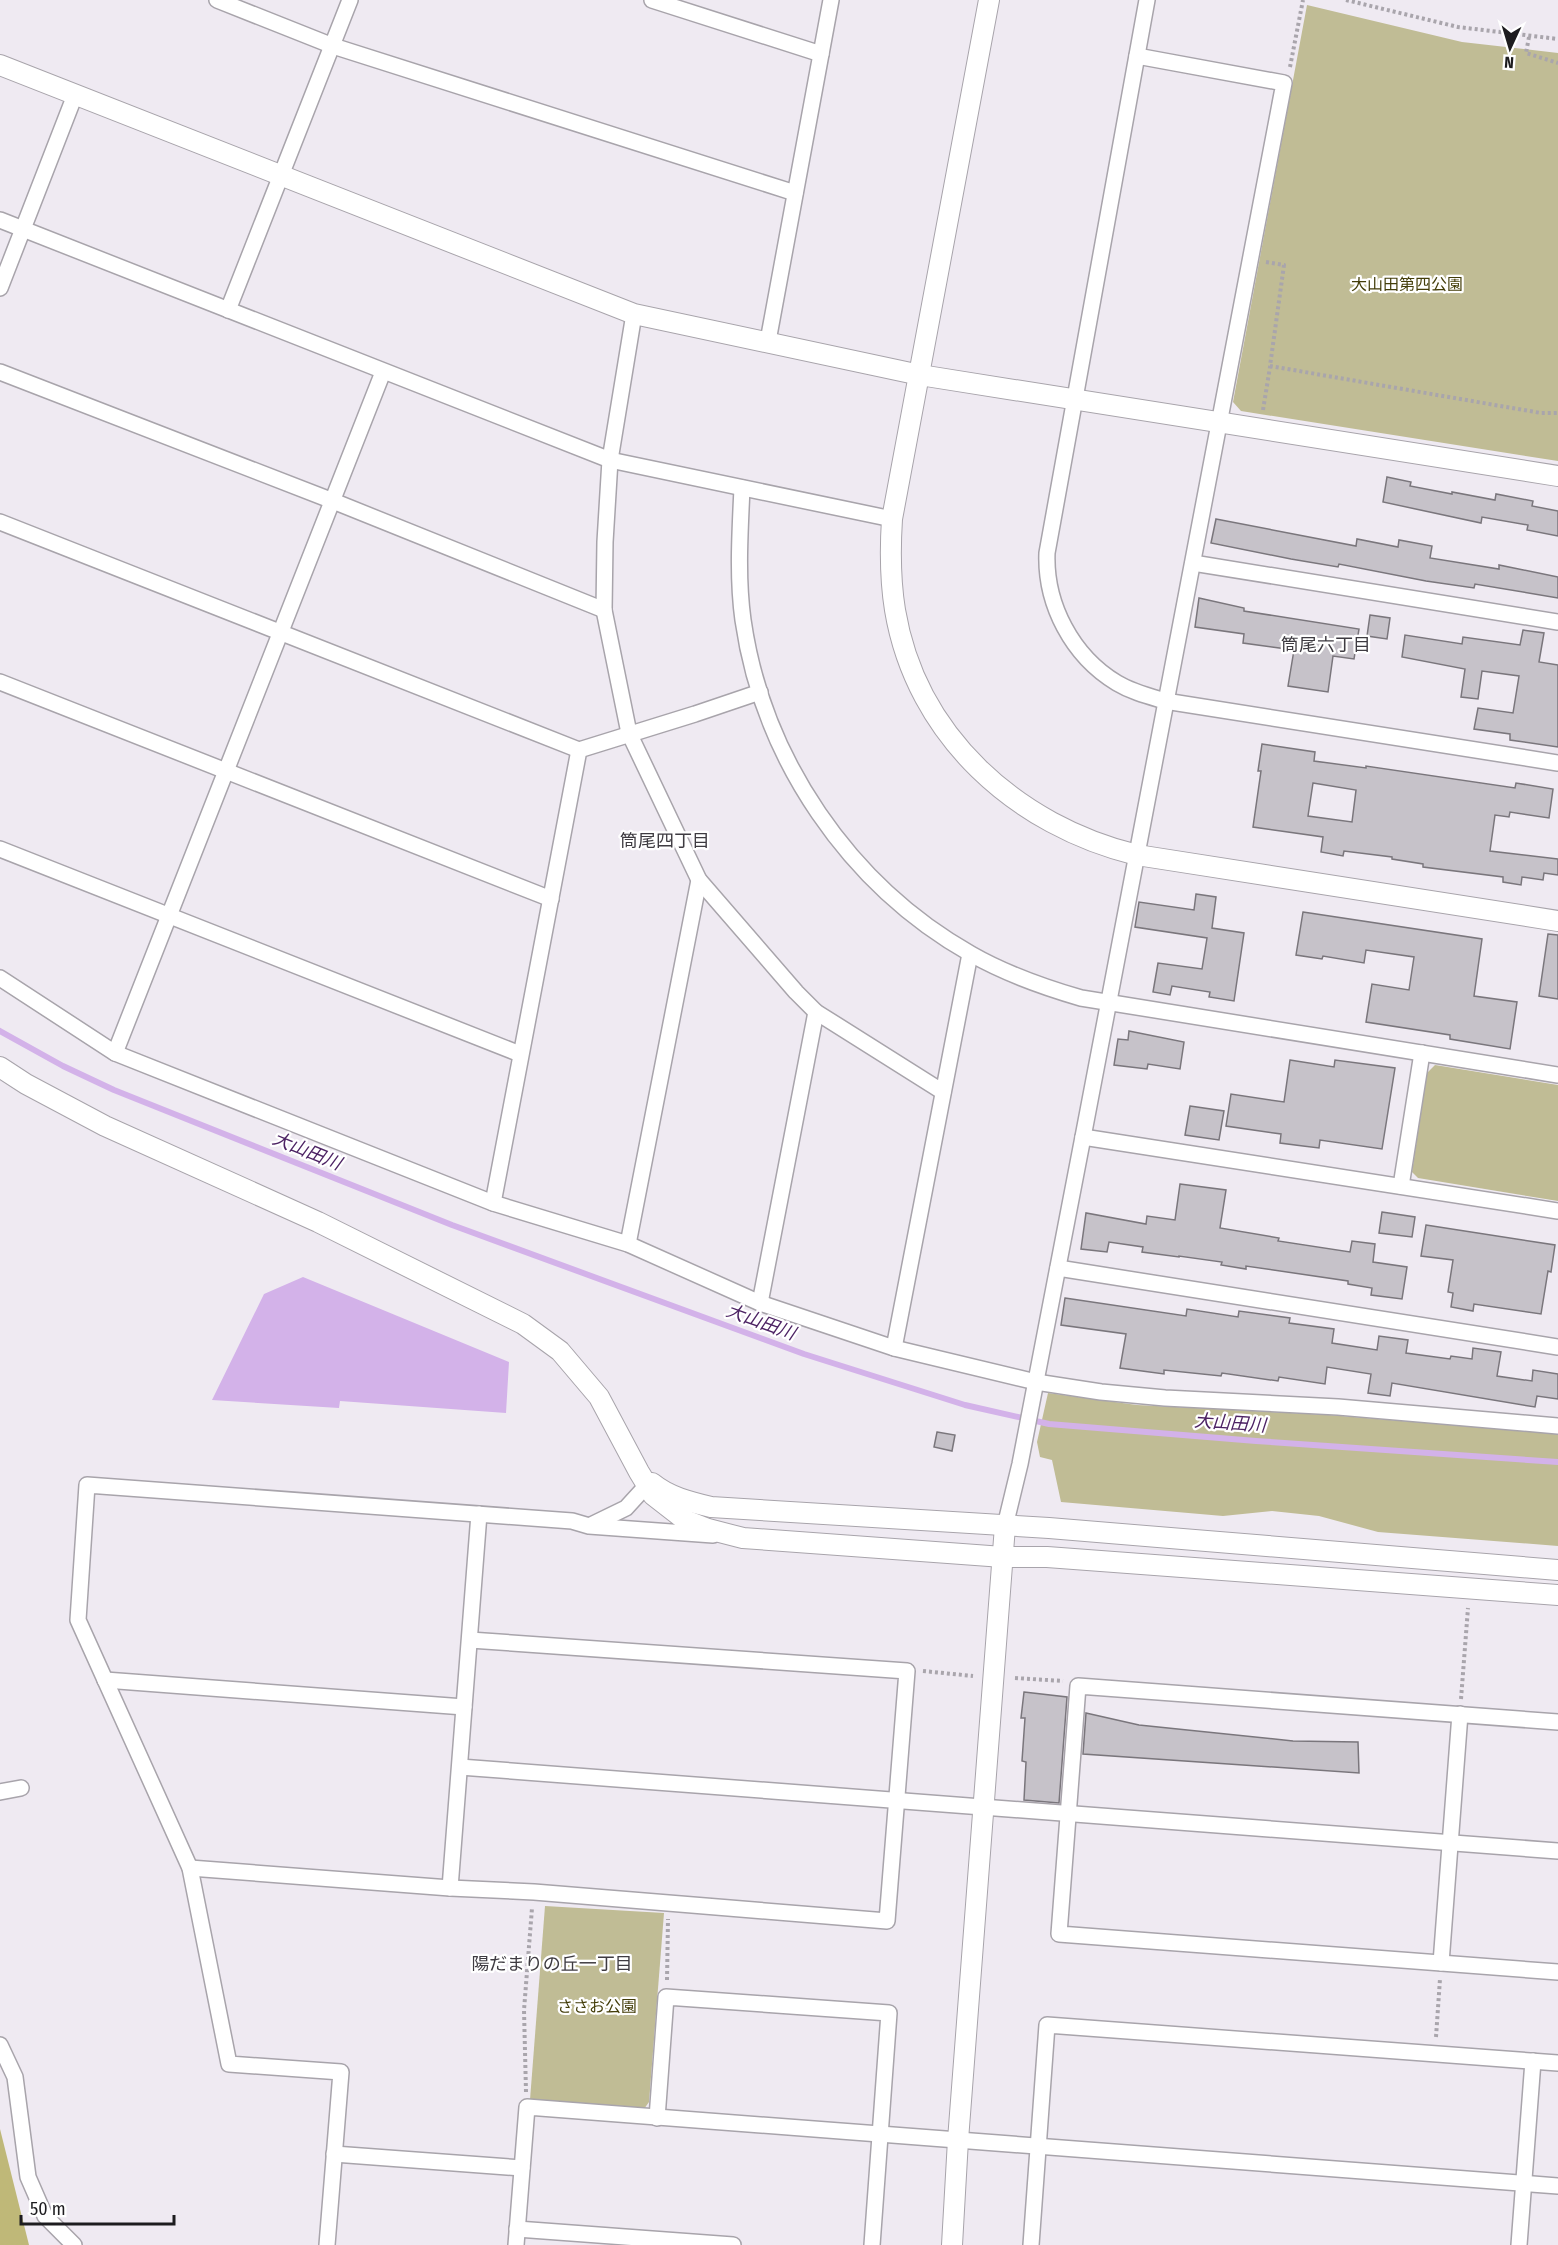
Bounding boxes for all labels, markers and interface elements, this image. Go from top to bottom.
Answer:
north arrow [1480,18,1540,78]
text: N [1504,53,1514,72]
park label: 大山田第四公園 [1351,275,1463,294]
district label: 筒尾六丁目 [1281,634,1371,656]
district label: 筒尾四丁目 [620,830,710,852]
water label: 大山田川 [270,1127,346,1175]
water label: 大山田川 [723,1299,800,1345]
water label: 大山田川 [1193,1410,1269,1437]
district label: 陽だまりの丘一丁目 [471,1953,633,1975]
park label: ささお公園 [557,1997,637,2016]
scale bar [21,2188,174,2226]
text: 50 m [30,2198,66,2220]

